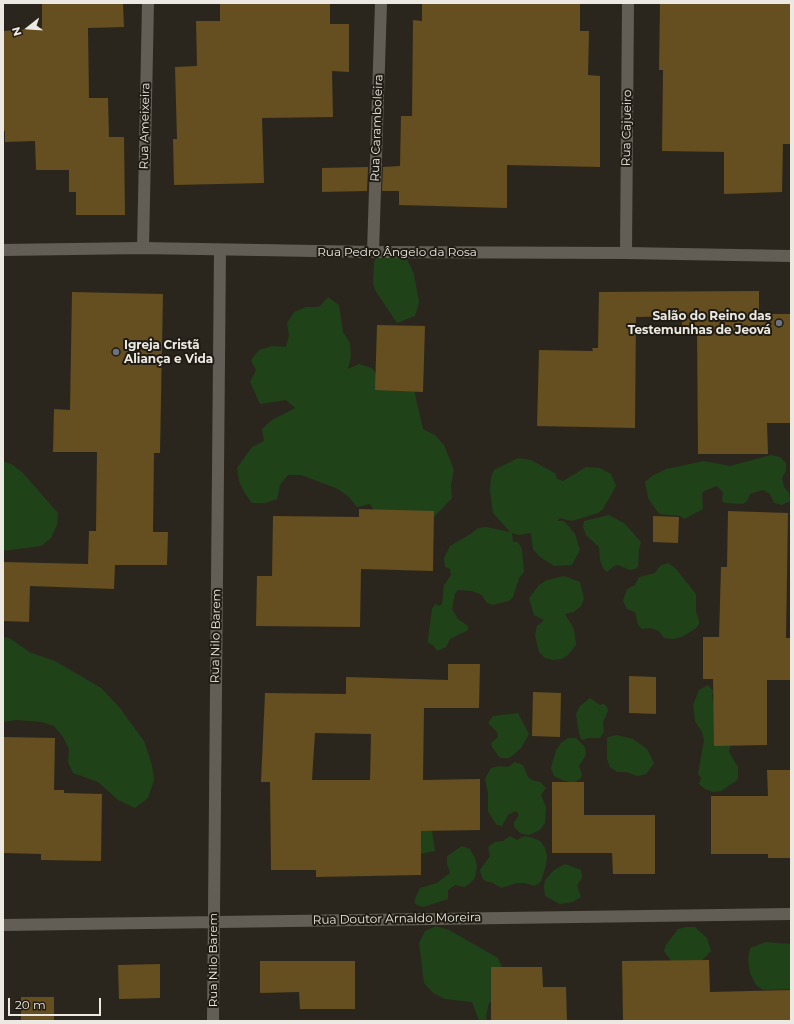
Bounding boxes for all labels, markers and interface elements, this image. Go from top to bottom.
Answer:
north arrow [8,8,48,48]
text: N [9,25,25,38]
street label: Rua Caramboleira [368,74,386,182]
street label: Rua Ameixeira [137,82,153,170]
street label: Rua Cajueiro [619,90,635,166]
street label: Rua Pedro Ângelo da Rosa [317,245,477,259]
place label: Salão do Reino das Testemunhas de Jeová [628,309,771,337]
marker: Salão do Reino das Testemunhas de Jeová [774,318,784,328]
place label: Igreja Cristã Aliança e Vida [124,338,213,366]
marker: Igreja Cristã Aliança e Vida [111,347,121,357]
street label: Rua Nilo Barem [208,589,224,683]
street label: Rua Doutor Arnaldo Moreira [313,910,481,928]
street label: Rua Nilo Barem [206,913,220,1007]
scale bar [10,990,103,1016]
text: 20 m [15,997,46,1012]

